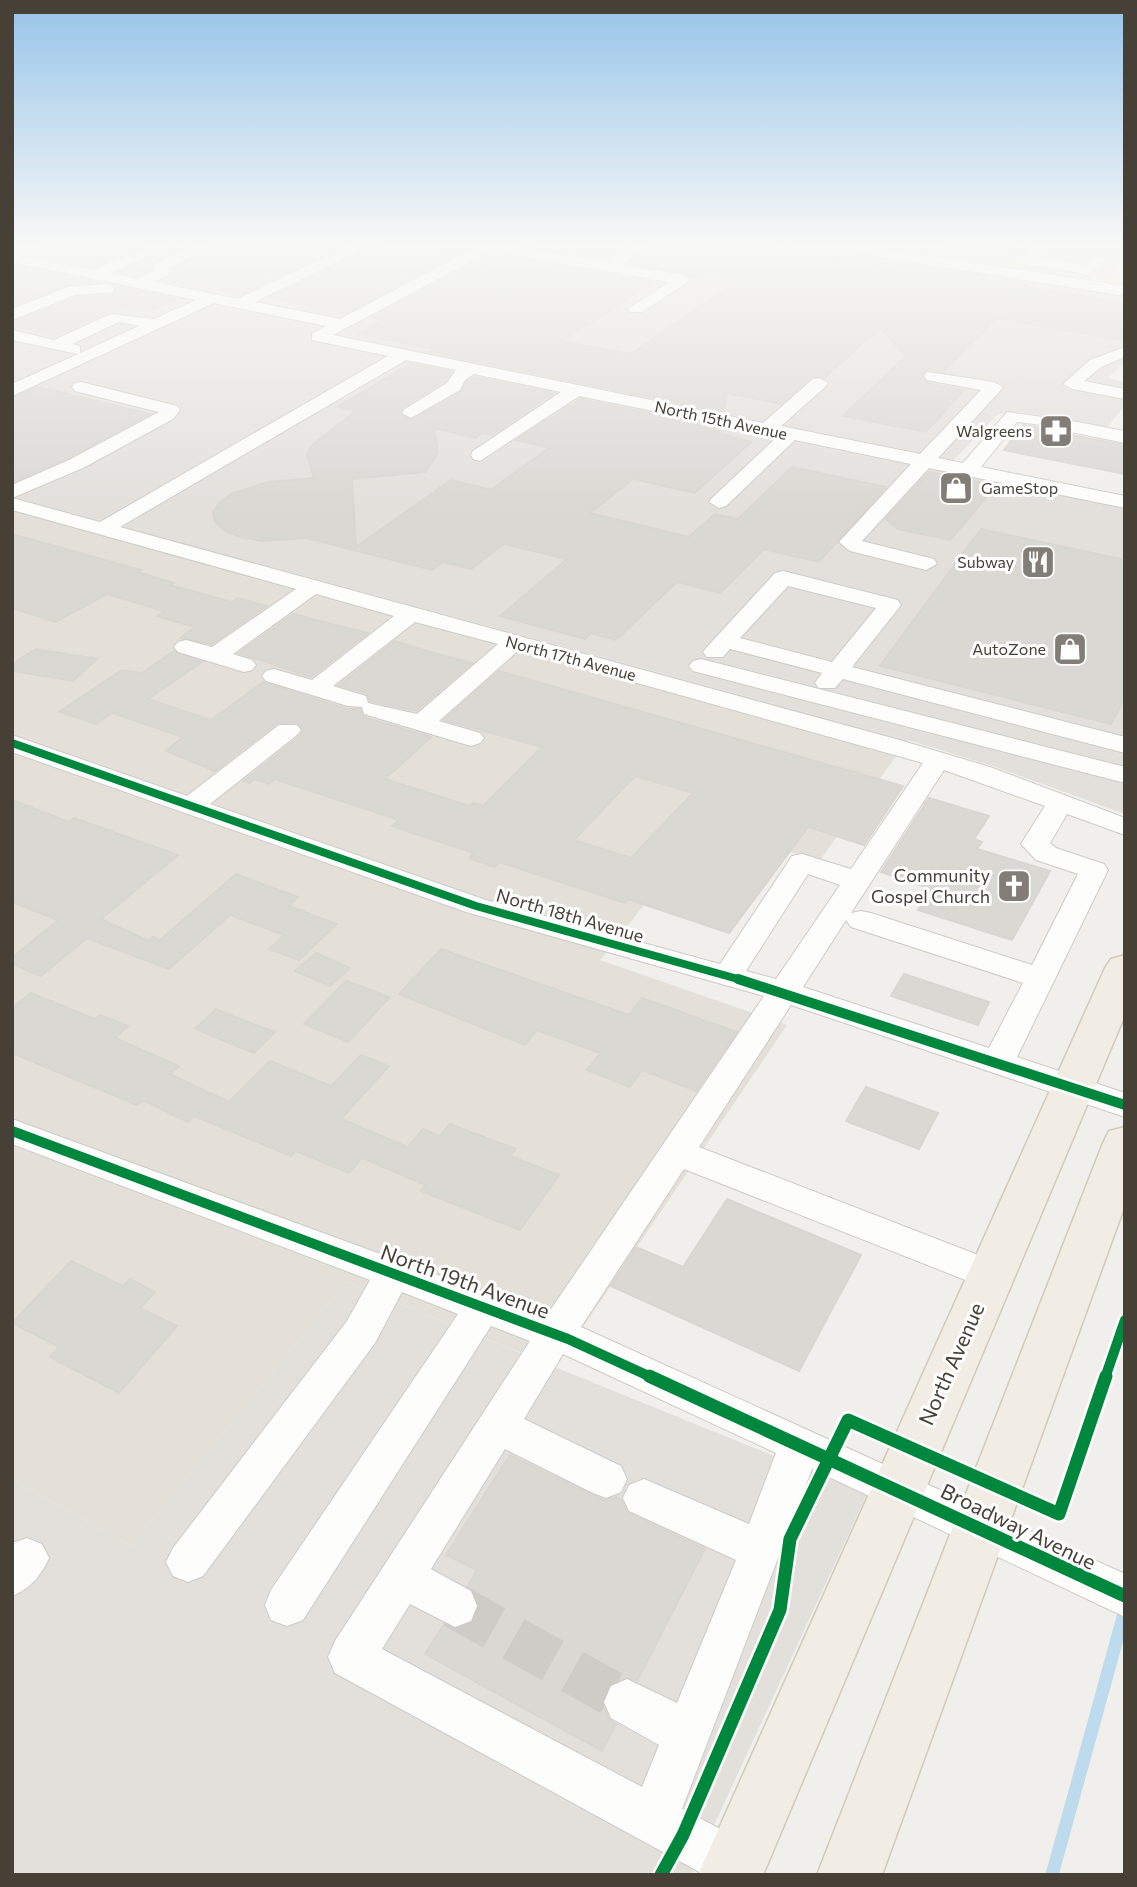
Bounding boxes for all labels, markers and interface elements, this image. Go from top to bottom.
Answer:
street label: North 15th Avenue [653,396,789,443]
pharmacy icon: Walgreens [1037,412,1075,450]
place label: Walgreens [956,421,1032,440]
shop icon: GameStop [937,469,975,507]
place label: GameStop [981,478,1058,497]
restaurant icon: Subway [1019,543,1057,581]
place label: Subway [957,552,1014,571]
shop icon: AutoZone [1051,630,1089,668]
street label: North 17th Avenue [504,631,638,684]
place label: AutoZone [972,639,1046,658]
place label: Community Gospel Church [871,864,990,907]
church icon: Community Gospel Church [995,867,1033,905]
street label: North 18th Avenue [494,883,647,947]
street label: North 19th Avenue [378,1238,553,1323]
street label: North Avenue [912,1298,989,1429]
street label: Broadway Avenue [937,1477,1100,1574]

